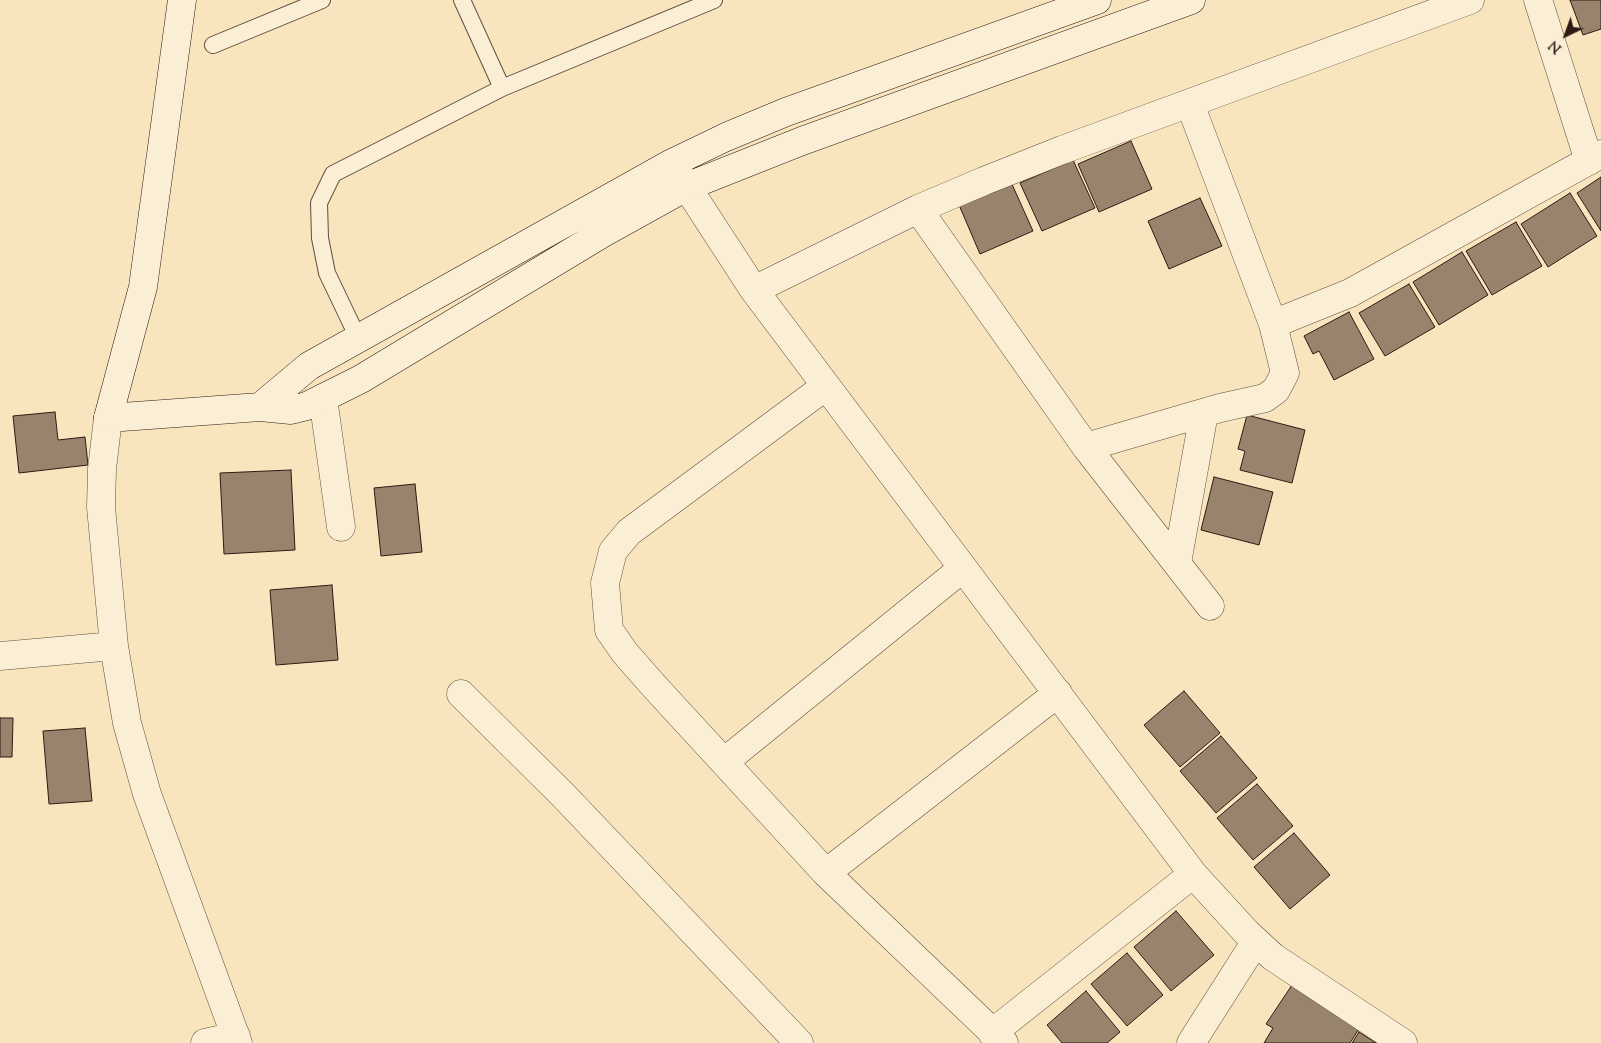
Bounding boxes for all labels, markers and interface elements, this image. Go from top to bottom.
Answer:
north arrow [1541,10,1591,60]
text: N [1545,35,1567,57]

